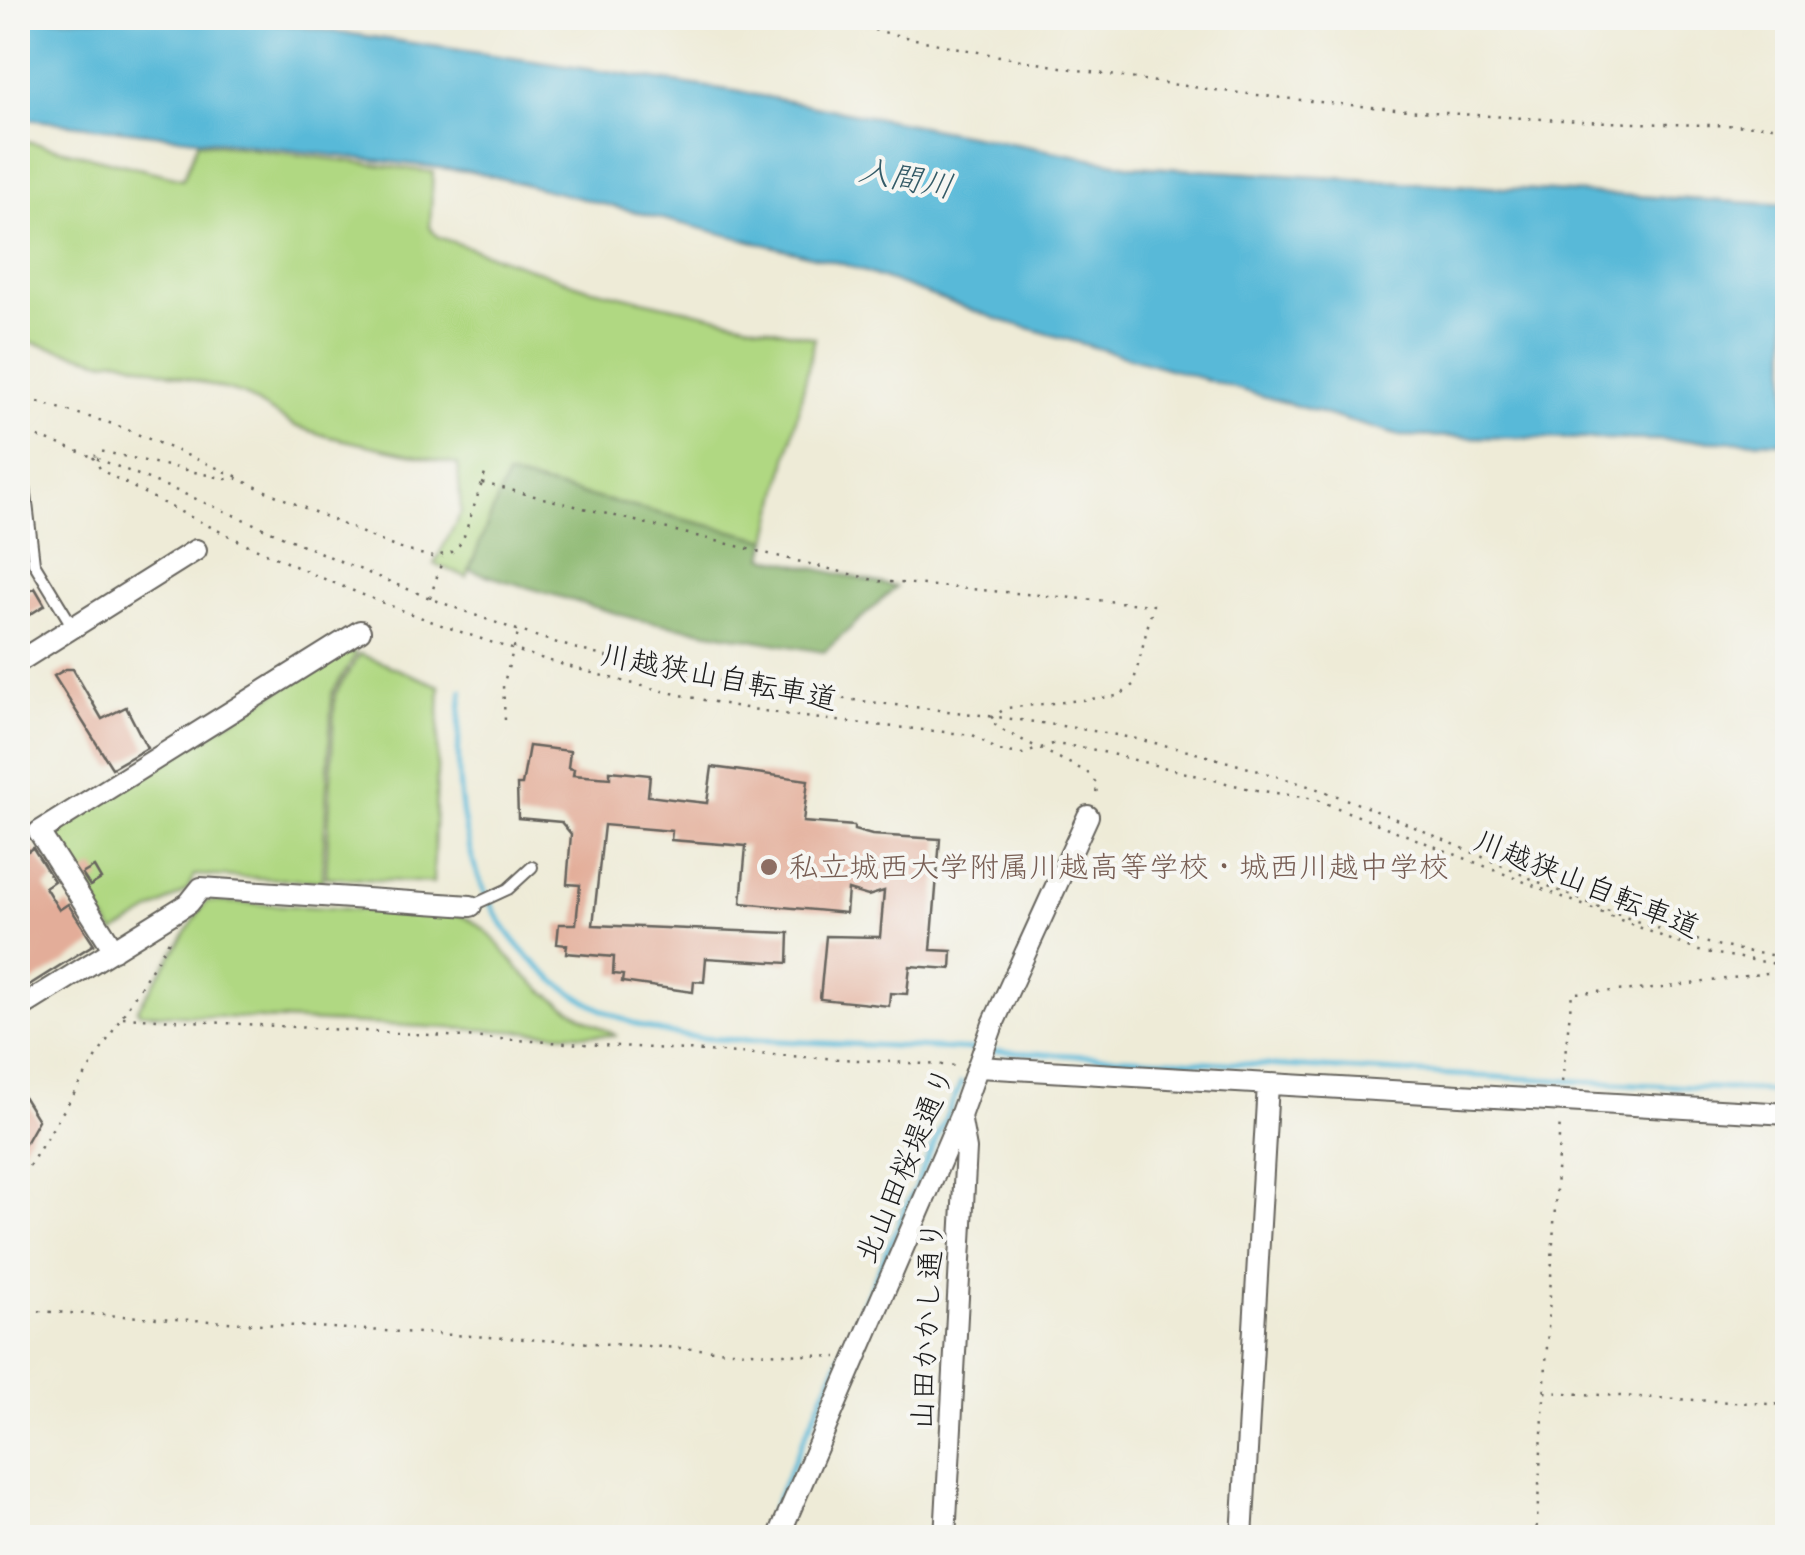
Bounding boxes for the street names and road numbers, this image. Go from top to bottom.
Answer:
street label: 川越狭山自転車道 [598,637,840,719]
street label: 川越狭山自転車道 [1469,823,1705,947]
street label: 北山田桜堤通り [848,1062,964,1269]
street label: 山田かかし通り [905,1219,951,1431]

